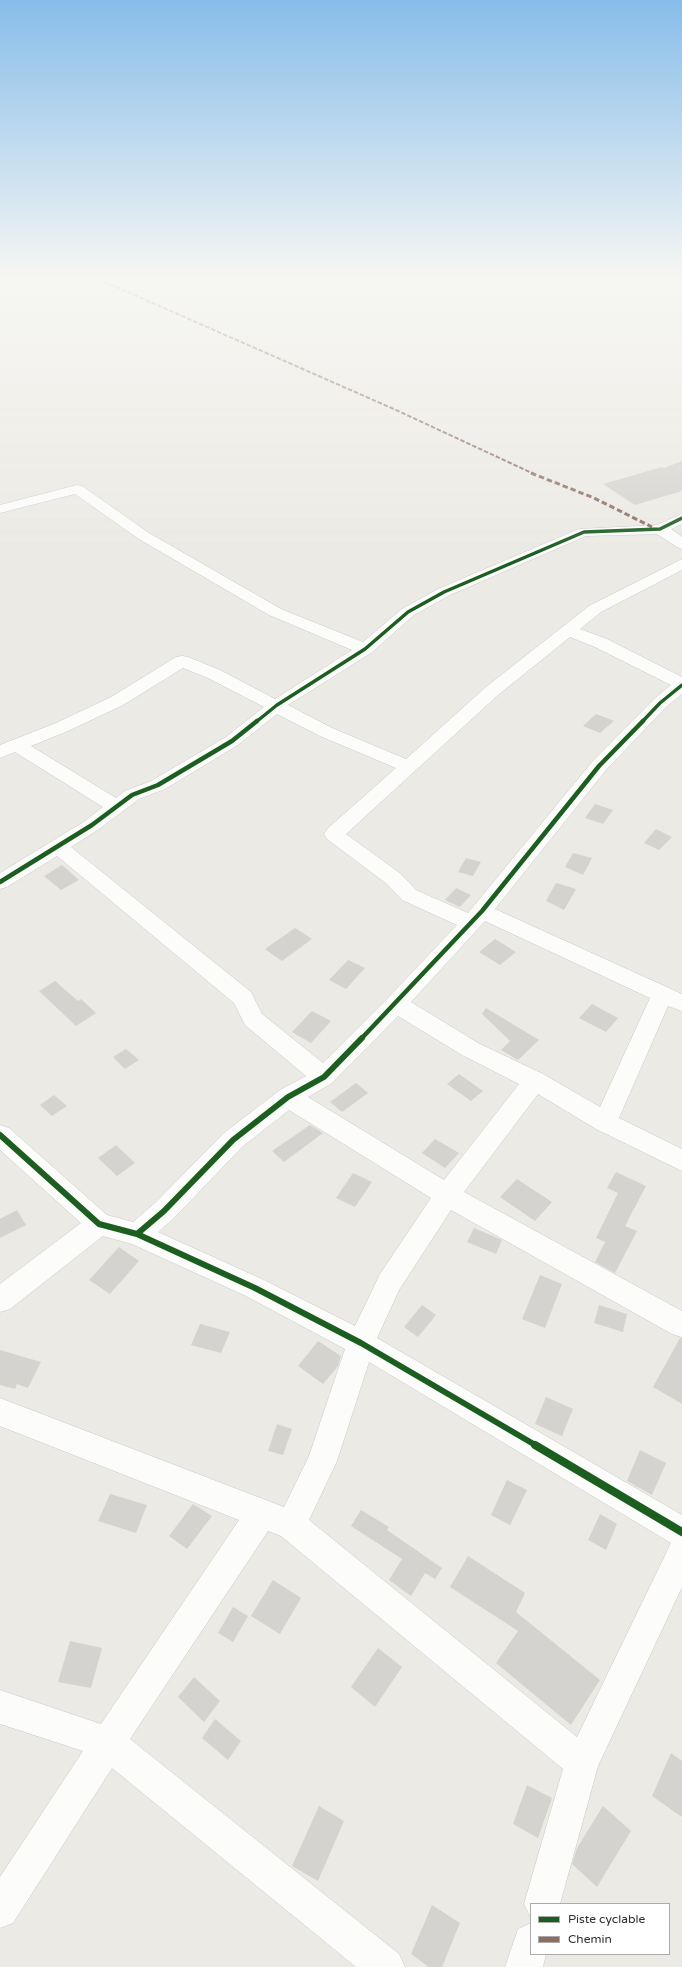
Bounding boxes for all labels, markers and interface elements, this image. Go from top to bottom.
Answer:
legend [530,1903,670,1955]
text: Piste cyclable [568,1912,645,1926]
text: Chemin [568,1932,612,1946]

